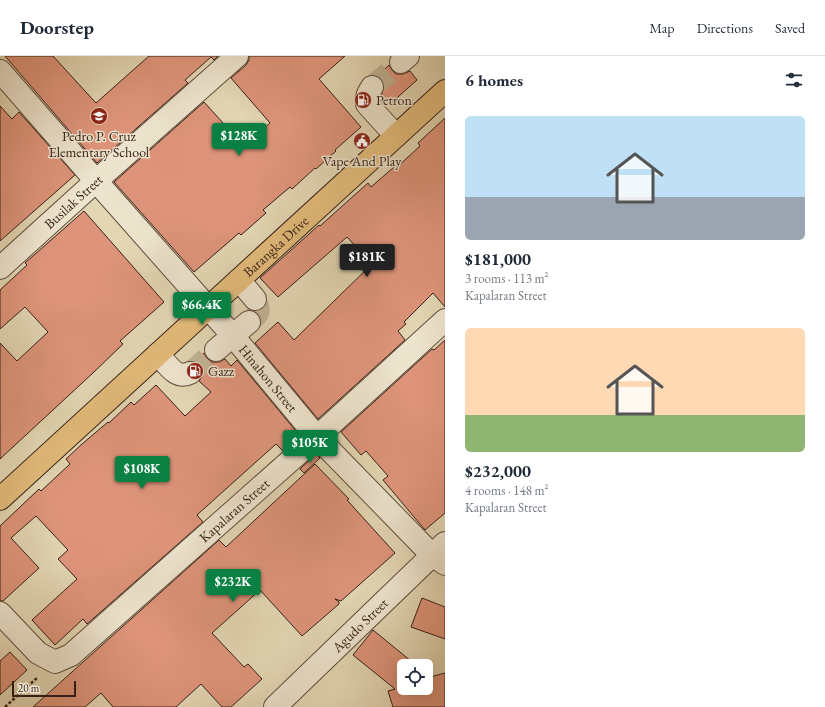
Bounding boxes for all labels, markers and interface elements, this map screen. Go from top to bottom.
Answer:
text: Doorstep [20,15,94,40]
text: Map [649,19,675,37]
text: Directions [697,19,753,37]
text: Saved [775,19,805,37]
text: 6 homes [465,69,523,91]
icon: filters [783,69,805,91]
fuel station icon: Petron [353,90,373,110]
place label: Petron [376,91,412,109]
school or university icon: Pedro P. Cruz Elementary School [89,106,109,126]
pin: $128K [211,123,267,157]
place label: Pedro P. Cruz Elementary School [49,127,150,161]
text: $128K [221,127,257,144]
public building icon: Vape And Play [352,131,372,151]
icon: home [599,142,671,214]
place label: Vape And Play [323,152,402,170]
street label: Busilak Street [40,170,107,233]
street label: Barangka Drive [239,211,313,281]
pin: $181K [339,244,395,278]
text: $181K [349,248,385,265]
text: $181,000 [465,248,531,270]
text: 3 rooms · 113 m² [465,270,549,287]
text: Kapalaran Street [465,287,547,304]
pin: $66.4K [169,292,235,326]
text: $66.4K [182,296,222,313]
street label: Hinahon Street [235,341,302,416]
icon: home [599,354,671,426]
fuel station icon: Gazz [185,361,205,381]
place label: Gazz [208,362,235,380]
pin: $105K [282,430,338,464]
text: $105K [292,434,328,451]
pin: $108K [114,456,170,490]
text: $108K [124,460,160,477]
text: $232,000 [465,460,531,482]
street label: Kapalaran Street [195,474,274,546]
text: 4 rooms · 148 m² [465,482,549,499]
text: Kapalaran Street [465,499,547,516]
pin: $232K [205,569,261,603]
text: $232K [215,573,251,590]
street label: Agudo Street [327,594,392,657]
map controls [397,659,433,695]
button: locate [397,659,433,695]
scale bar [12,679,76,698]
text: 20 m [18,681,39,695]

